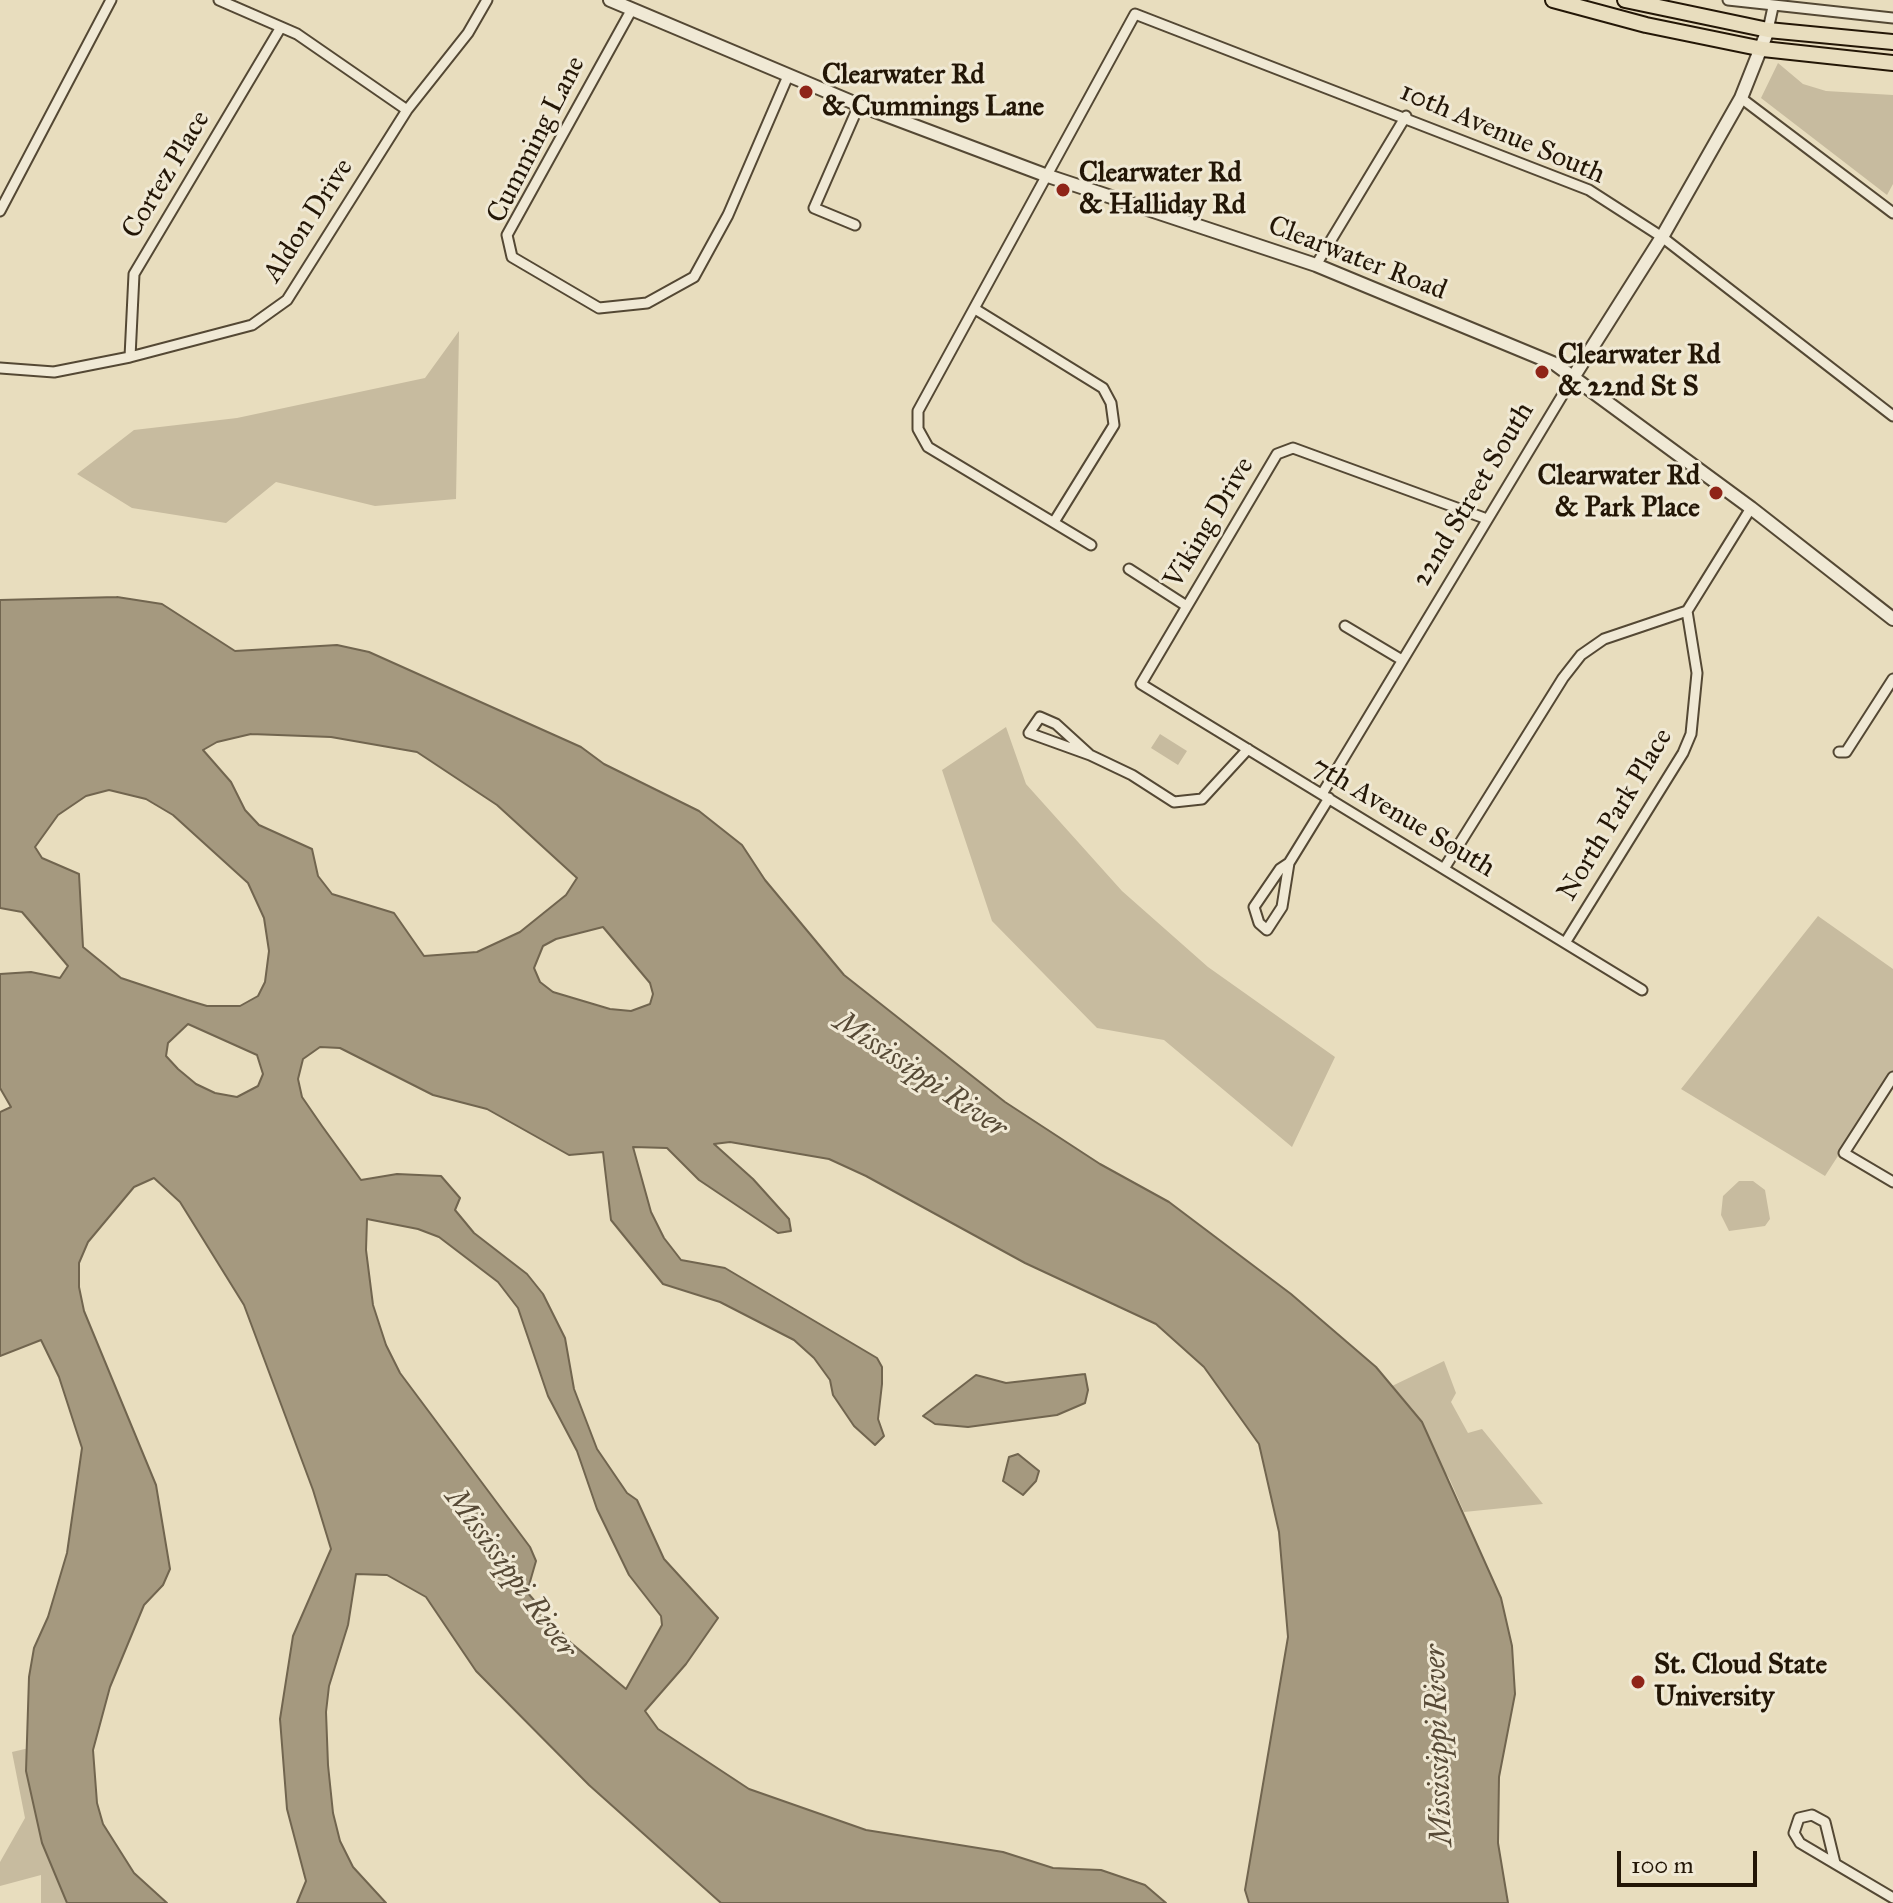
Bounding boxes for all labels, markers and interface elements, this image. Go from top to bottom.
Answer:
street label: Cumming Lane [481,51,593,229]
place label: Clearwater Rd & Cummings Lane [822,59,1044,125]
street label: 10th Avenue South [1394,76,1610,192]
marker: Clearwater Rd & Cummings Lane [797,83,815,101]
street label: Cortez Place [116,105,218,245]
street label: Aldon Drive [257,153,361,289]
place label: Clearwater Rd & Halliday Rd [1079,157,1246,223]
marker: Clearwater Rd & Halliday Rd [1054,181,1072,199]
street label: Clearwater Road [1263,210,1451,308]
place label: Clearwater Rd & 22nd St S [1558,339,1721,405]
marker: Clearwater Rd & 22nd St S [1533,363,1551,381]
street label: 22nd Street South [1406,397,1542,593]
street label: Viking Drive [1158,451,1262,595]
place label: Clearwater Rd & Park Place [1537,460,1700,526]
marker: Clearwater Rd & Park Place [1707,484,1725,502]
street label: North Park Place [1551,723,1681,907]
street label: 7th Avenue South [1305,750,1501,886]
water label: Mississippi River [827,1005,1013,1147]
water label: Mississippi River [436,1482,584,1666]
water label: Mississippi River [1419,1644,1461,1846]
place label: St. Cloud State University [1654,1649,1827,1715]
marker: St. Cloud State University [1629,1673,1647,1691]
scale bar [1621,1835,1761,1885]
text: 100 m [1631,1850,1694,1880]

